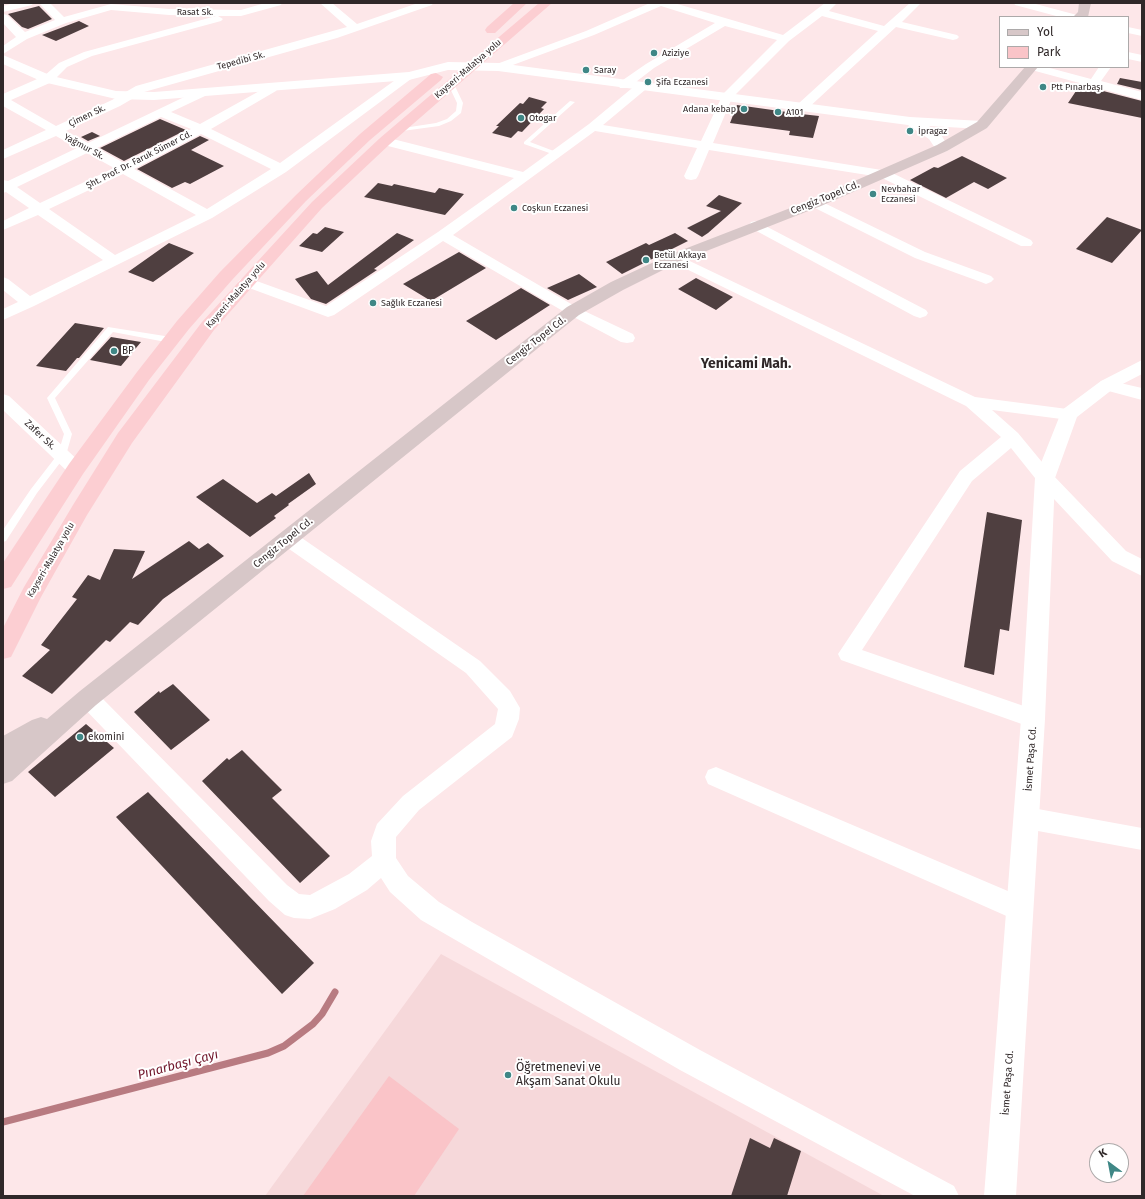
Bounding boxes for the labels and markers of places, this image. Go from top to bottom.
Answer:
marker: Aziziye [649,48,659,58]
place label: Aziziye [662,48,689,58]
marker: Saray [581,65,591,75]
place label: Saray [594,65,616,75]
marker: Şifa Eczanesi [643,77,653,87]
place label: Şifa Eczanesi [656,77,708,87]
marker: Ptt Pınarbaşı [1038,82,1048,92]
place label: Ptt Pınarbaşı [1051,82,1103,92]
place label: Adana kebap [683,104,736,114]
marker: Adana kebap [739,104,749,114]
marker: A101 [773,107,783,117]
place label: A101 [786,107,803,117]
marker: Otogar [516,113,526,123]
place label: Otogar [529,113,556,123]
marker: İpragaz [905,126,915,136]
place label: İpragaz [918,126,947,136]
place label: Nevbahar Eczanesi [881,184,920,205]
marker: Nevbahar Eczanesi [868,189,878,199]
marker: Coşkun Eczanesi [509,203,519,213]
place label: Coşkun Eczanesi [522,203,588,213]
place label: Betül Akkaya Eczanesi [654,250,706,271]
marker: Betül Akkaya Eczanesi [641,255,651,265]
marker: Sağlık Eczanesi [368,298,378,308]
place label: Sağlık Eczanesi [381,298,442,308]
place label: BP [122,345,134,357]
marker: BP [109,346,119,356]
place label: ekomini [88,731,124,743]
marker: ekomini [75,732,85,742]
place label: Öğretmenevi ve Akşam Sanat Okulu [516,1061,620,1089]
marker: Öğretmenevi ve Akşam Sanat Okulu [503,1070,513,1080]

